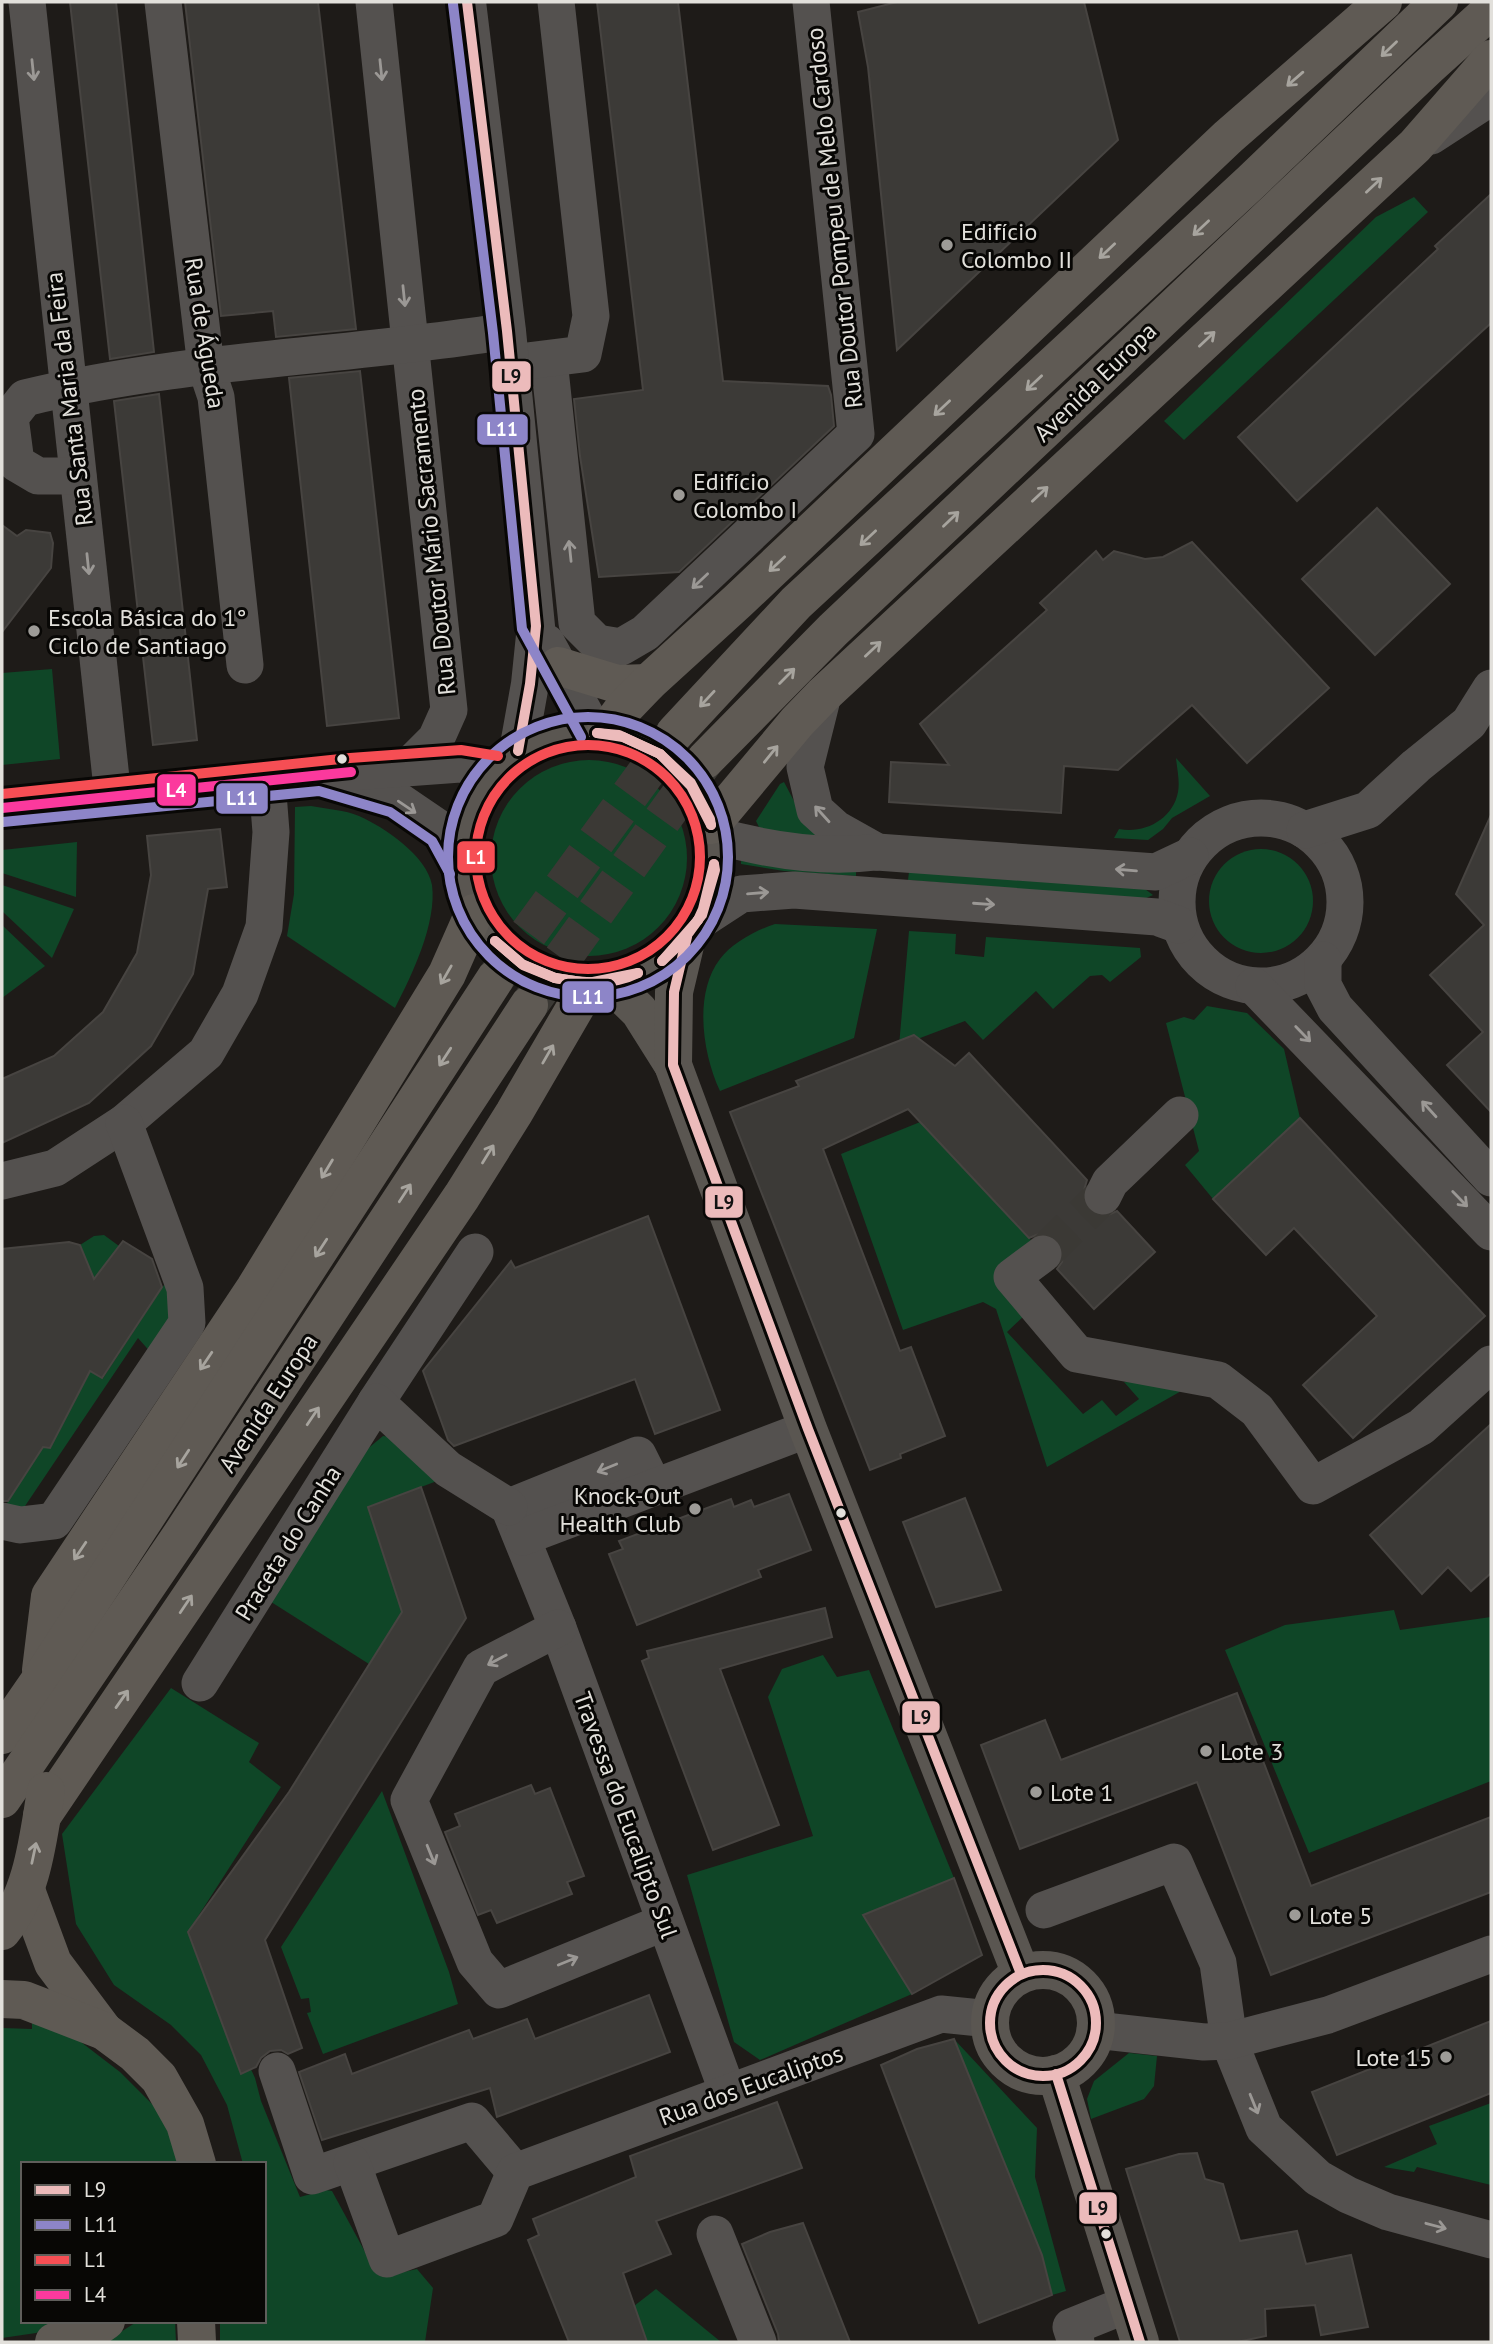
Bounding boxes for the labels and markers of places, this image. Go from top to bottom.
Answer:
place label: Edifício Colombo II [961,216,1072,275]
marker: Edifício Colombo II [939,237,955,253]
place label: Edifício Colombo I [693,466,797,525]
marker: Edifício Colombo I [671,487,687,503]
place label: Escola Básica do 1° Ciclo de Santiago [48,602,246,661]
marker: Escola Básica do 1° Ciclo de Santiago [26,623,42,639]
unlabelled marker [335,752,349,766]
place label: Knock-Out Health Club [559,1480,681,1539]
marker: Knock-Out Health Club [687,1501,703,1517]
unlabelled marker [834,1506,848,1520]
place label: Lote 3 [1220,1736,1283,1767]
marker: Lote 3 [1198,1743,1214,1759]
place label: Lote 1 [1050,1777,1113,1808]
marker: Lote 1 [1028,1784,1044,1800]
place label: Lote 5 [1309,1900,1372,1931]
marker: Lote 5 [1287,1907,1303,1923]
place label: Lote 15 [1356,2042,1432,2073]
marker: Lote 15 [1438,2049,1454,2065]
unlabelled marker [1099,2227,1113,2241]

